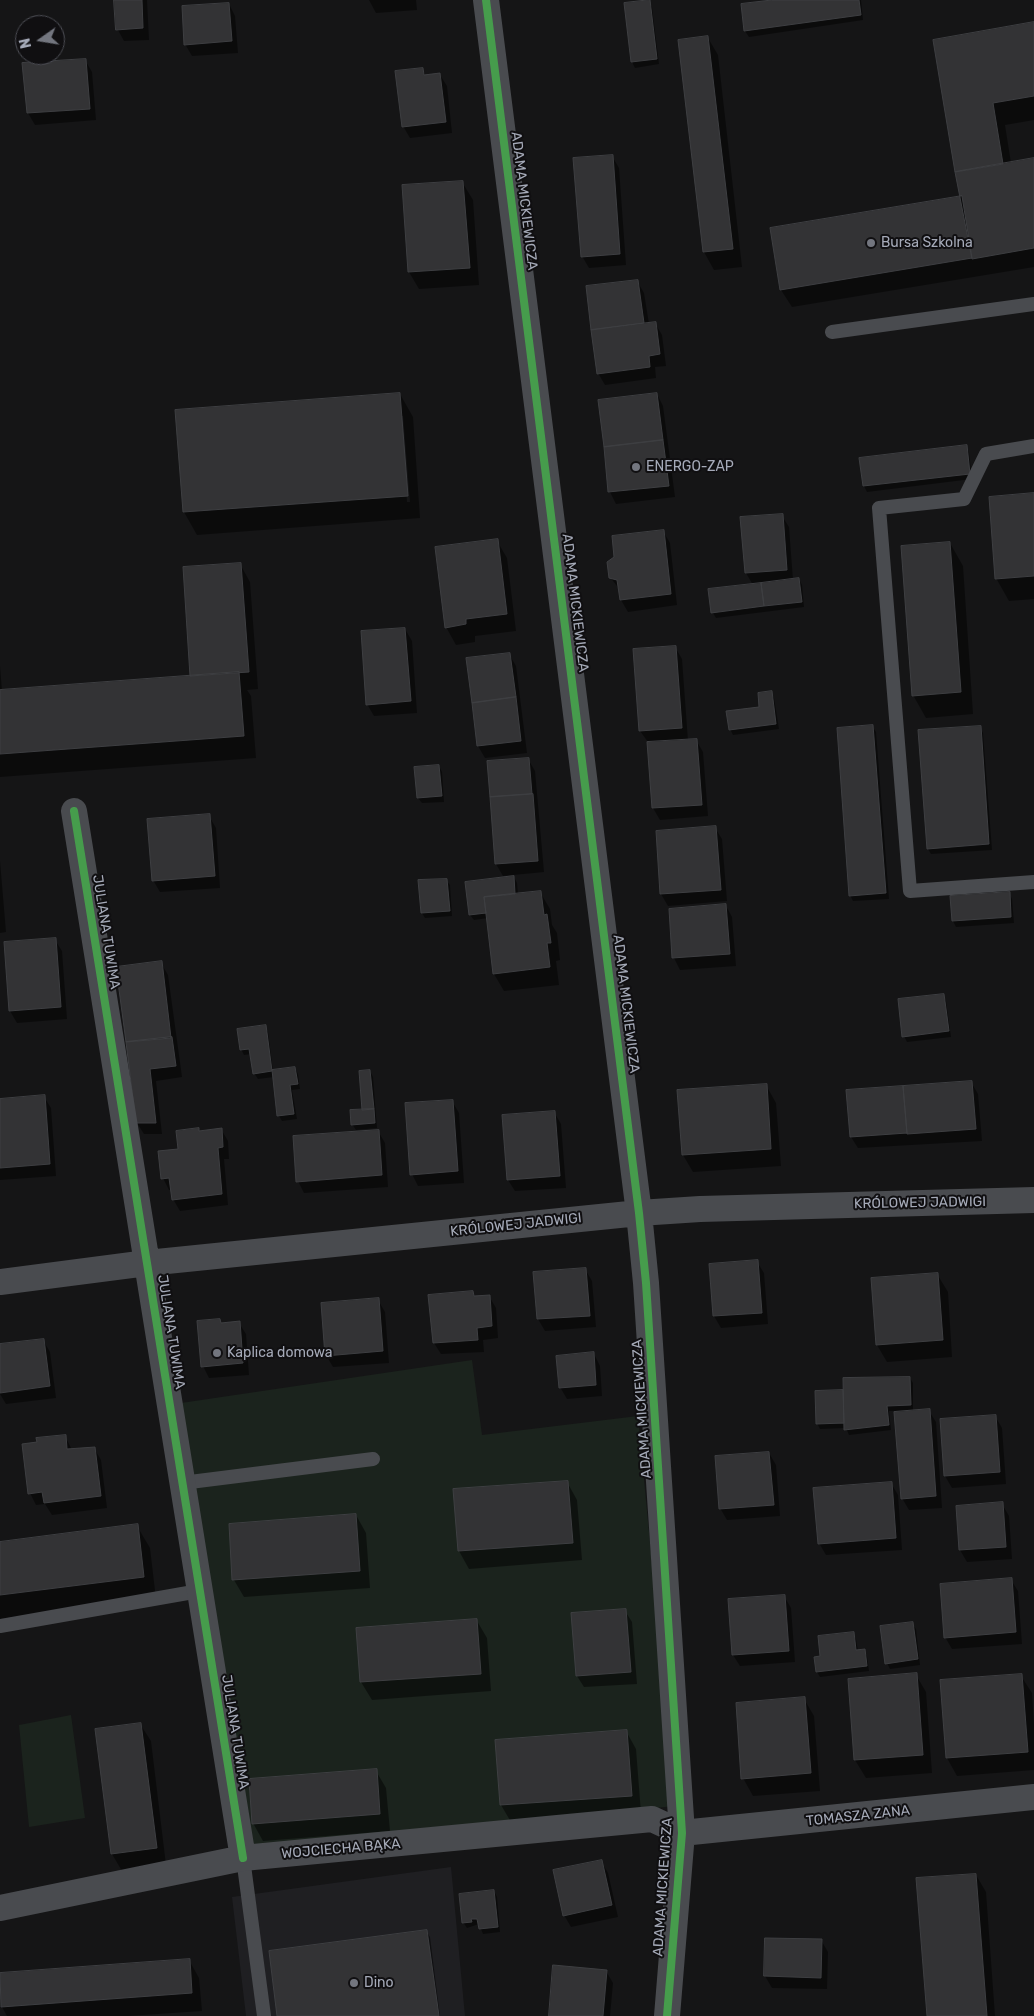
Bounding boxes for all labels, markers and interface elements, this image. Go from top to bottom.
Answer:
north arrow [15,15,65,65]
text: N [16,36,35,50]
street label: ADAMA MICKIEWICZA [507,131,541,271]
place label: Bursa Szkolna [881,235,973,251]
marker: Bursa Szkolna [865,237,877,249]
place label: ENERGO-ZAP [646,459,734,475]
marker: ENERGO-ZAP [630,461,642,473]
street label: ADAMA MICKIEWICZA [558,533,592,673]
street label: JULIANA TUWIMA [89,874,123,990]
street label: ADAMA MICKIEWICZA [609,934,643,1074]
street label: KRÓLOWEJ JADWIGI [854,1193,986,1213]
street label: KRÓLOWEJ JADWIGI [449,1210,583,1240]
street label: JULIANA TUWIMA [154,1274,188,1390]
street label: ADAMA MICKIEWICZA [629,1339,655,1479]
place label: Kaplica domowa [227,1345,332,1361]
marker: Kaplica domowa [211,1347,223,1359]
street label: JULIANA TUWIMA [218,1674,252,1790]
street label: TOMASZA ZANA [805,1802,911,1830]
street label: ADAMA MICKIEWICZA [650,1817,676,1957]
street label: WOJCIECHA BĄKA [281,1835,401,1863]
place label: Dino [364,1975,394,1991]
marker: Dino [348,1977,360,1989]

